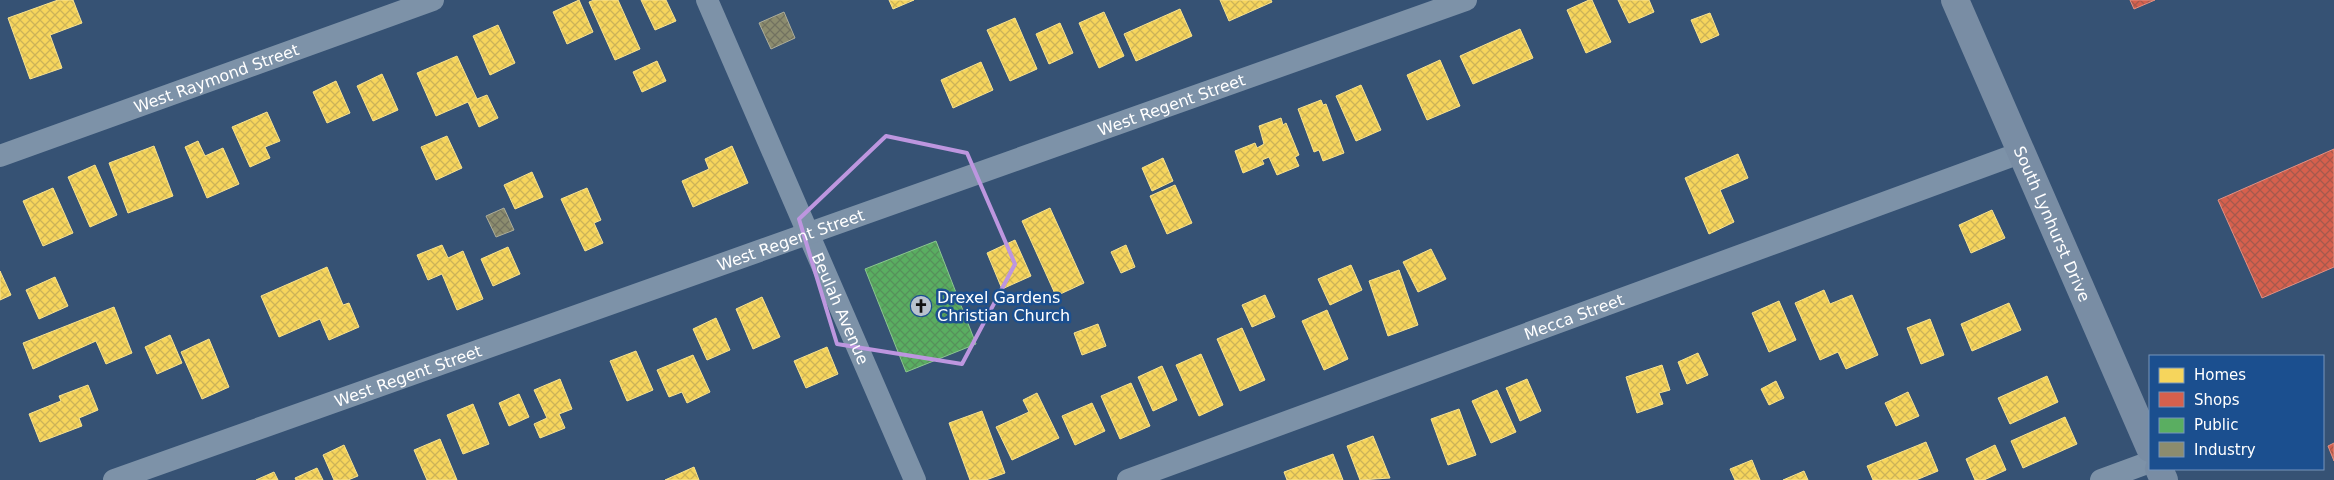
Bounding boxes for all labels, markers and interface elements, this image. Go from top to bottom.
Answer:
street label: West Raymond Street [132,40,302,117]
street label: West Regent Street [1095,70,1248,140]
street label: South Lynhurst Drive [2010,143,2094,305]
street label: West Regent Street [715,205,867,275]
street label: Beulah Avenue [808,250,873,367]
place label: Drexel Gardens Christian Church [937,288,1070,325]
street label: Mecca Street [1522,290,1627,344]
church icon: Drexel Gardens Christian Church [909,294,933,318]
street label: West Regent Street [332,341,484,411]
legend [2149,355,2324,470]
text: Homes [2194,366,2246,384]
text: Shops [2194,391,2240,409]
text: Public [2194,416,2238,434]
text: Industry [2194,441,2256,459]

